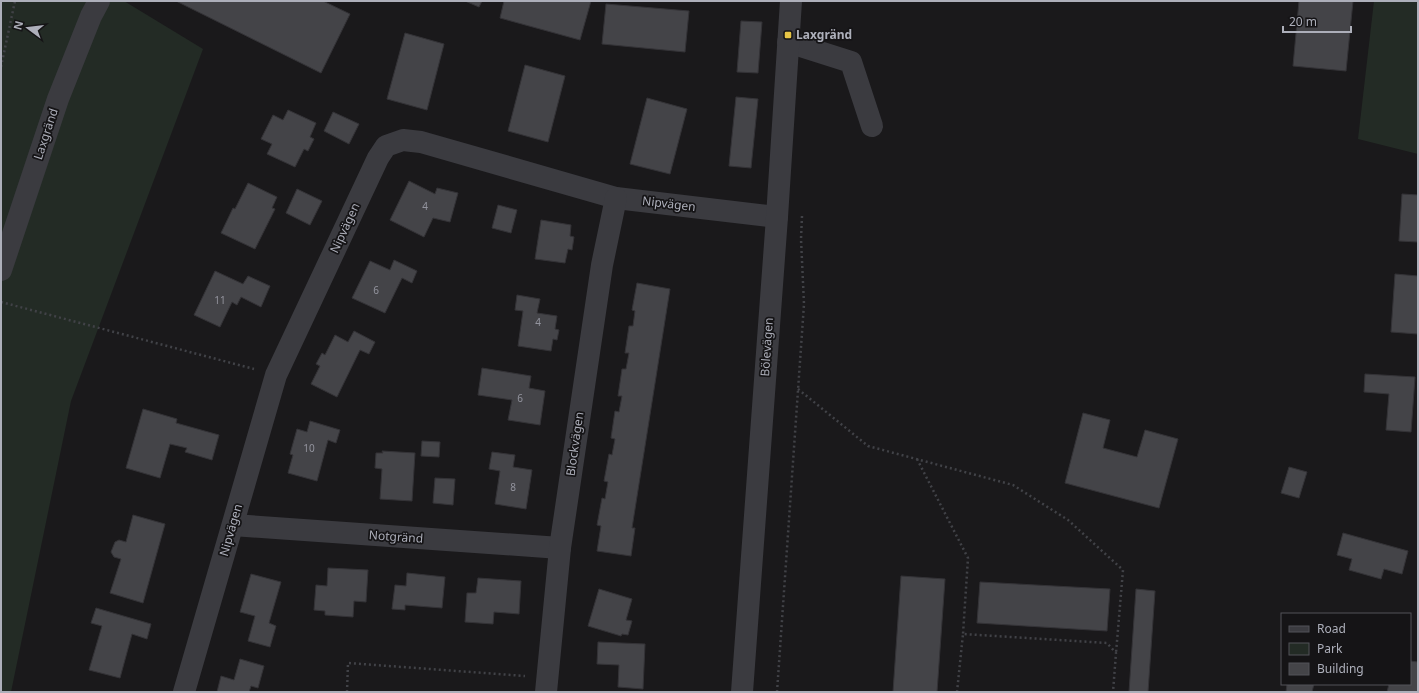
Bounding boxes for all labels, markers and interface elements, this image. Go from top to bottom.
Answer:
north arrow [8,8,48,48]
scale bar [1283,8,1351,34]
text: 20 m [1289,13,1317,30]
text: N [9,19,26,32]
place label: Laxgränd [796,26,852,43]
marker: Laxgränd [783,30,793,40]
street label: Laxgränd [29,106,62,162]
street label: Nipvägen [641,192,697,215]
house number: 4 [422,199,428,213]
street label: Nipvägen [325,200,364,256]
house number: 6 [373,283,379,297]
house number: 11 [214,293,226,307]
house number: 4 [535,315,541,329]
street label: Bölevägen [756,317,777,377]
house number: 6 [517,391,523,405]
street label: Blockvägen [562,411,587,477]
house number: 10 [303,441,315,455]
house number: 8 [510,480,516,494]
street label: Nipvägen [215,502,246,558]
street label: Notgränd [368,526,424,547]
legend [1281,613,1411,685]
text: Road [1317,620,1346,637]
text: Park [1317,640,1343,657]
text: Building [1317,660,1364,677]

